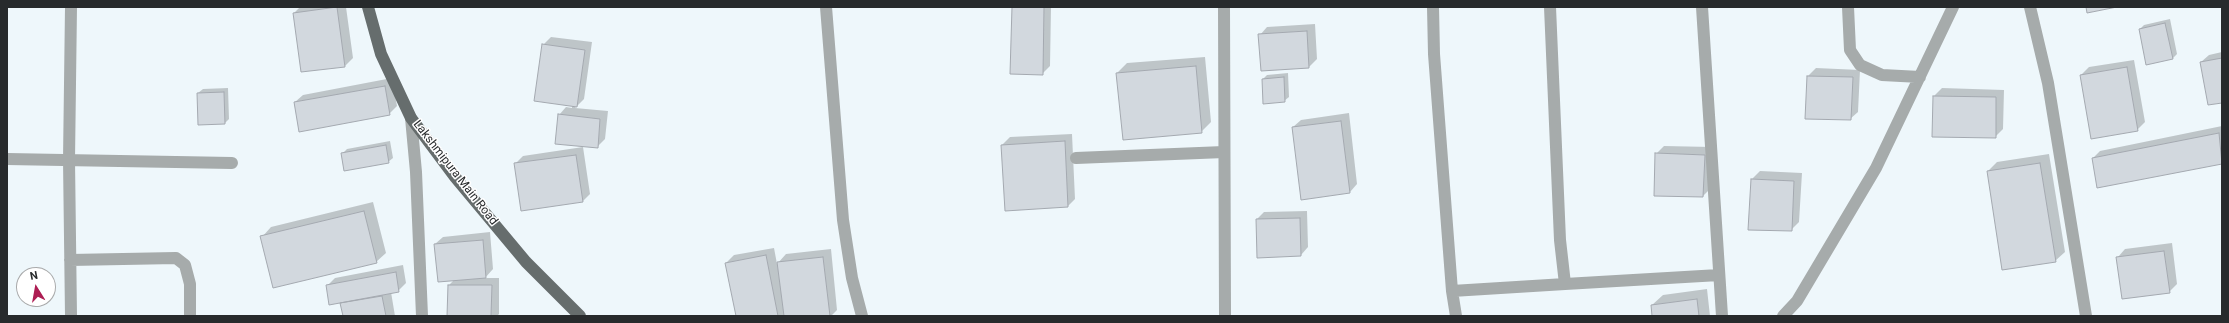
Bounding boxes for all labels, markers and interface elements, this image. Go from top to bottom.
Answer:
street label: Lakshmipura Main Road [410,118,500,228]
north arrow [16,267,56,307]
text: N [29,269,39,283]

